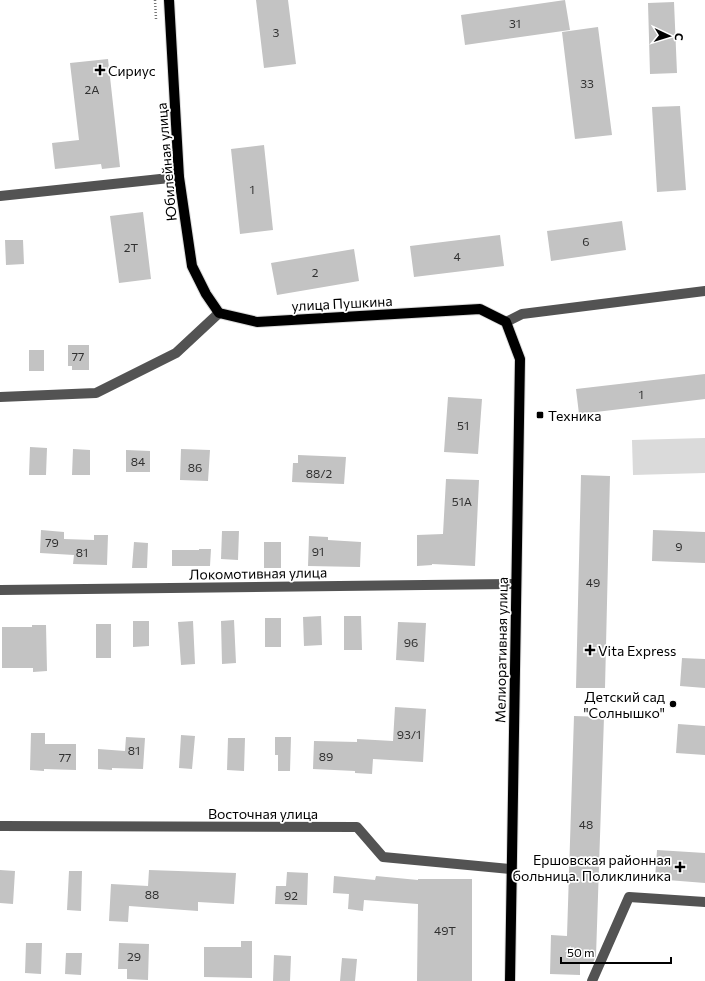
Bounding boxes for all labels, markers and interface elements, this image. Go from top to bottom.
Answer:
house number: 31 [509,16,521,30]
north arrow [649,16,689,56]
house number: 3 [273,25,280,39]
text: С [673,33,686,41]
place label: Сириус [108,62,156,79]
marker: Сириус [95,65,105,75]
house number: 33 [580,76,594,90]
house number: 2А [85,82,99,96]
street label: Юбилейная улица [152,102,180,222]
house number: 1 [249,182,255,196]
house number: 6 [582,234,590,248]
house number: 2Т [124,240,138,254]
house number: 4 [453,249,461,263]
house number: 2 [312,265,319,279]
street label: улица Пушкина [291,292,393,314]
house number: 77 [72,349,84,363]
house number: 1 [638,387,644,401]
place label: Техника [548,407,601,424]
marker: Техника [535,410,545,420]
house number: 51 [457,418,469,432]
house number: 84 [131,454,145,468]
house number: 86 [188,460,202,474]
house number: 88/2 [306,466,333,480]
house number: 51А [452,494,472,508]
house number: 79 [45,535,59,549]
house number: 9 [675,539,683,553]
house number: 91 [312,544,324,558]
house number: 81 [76,545,88,559]
street label: Локомотивная улица [189,563,327,583]
house number: 49 [586,575,600,589]
street label: Мелиоративная улица [491,577,511,723]
house number: 96 [404,635,418,649]
place label: Vita Express [598,642,676,659]
marker: Vita Express [585,645,595,655]
place label: Детский сад "Солнышко" [583,688,665,721]
marker: Детский сад "Солнышко" [668,699,678,709]
house number: 93/1 [397,727,421,741]
house number: 81 [128,743,140,757]
house number: 89 [319,749,333,763]
house number: 77 [59,750,71,764]
street label: Восточная улица [208,805,318,822]
house number: 48 [579,817,593,831]
place label: Ершовская районная больница. Поликлиника [512,851,671,884]
marker: Ершовская районная больница. Поликлиника [674,861,686,873]
house number: 88 [145,887,159,901]
house number: 92 [284,888,298,902]
house number: 49Т [434,923,456,937]
scale bar [561,939,671,965]
text: 50 m [567,945,595,959]
house number: 29 [127,949,141,963]

